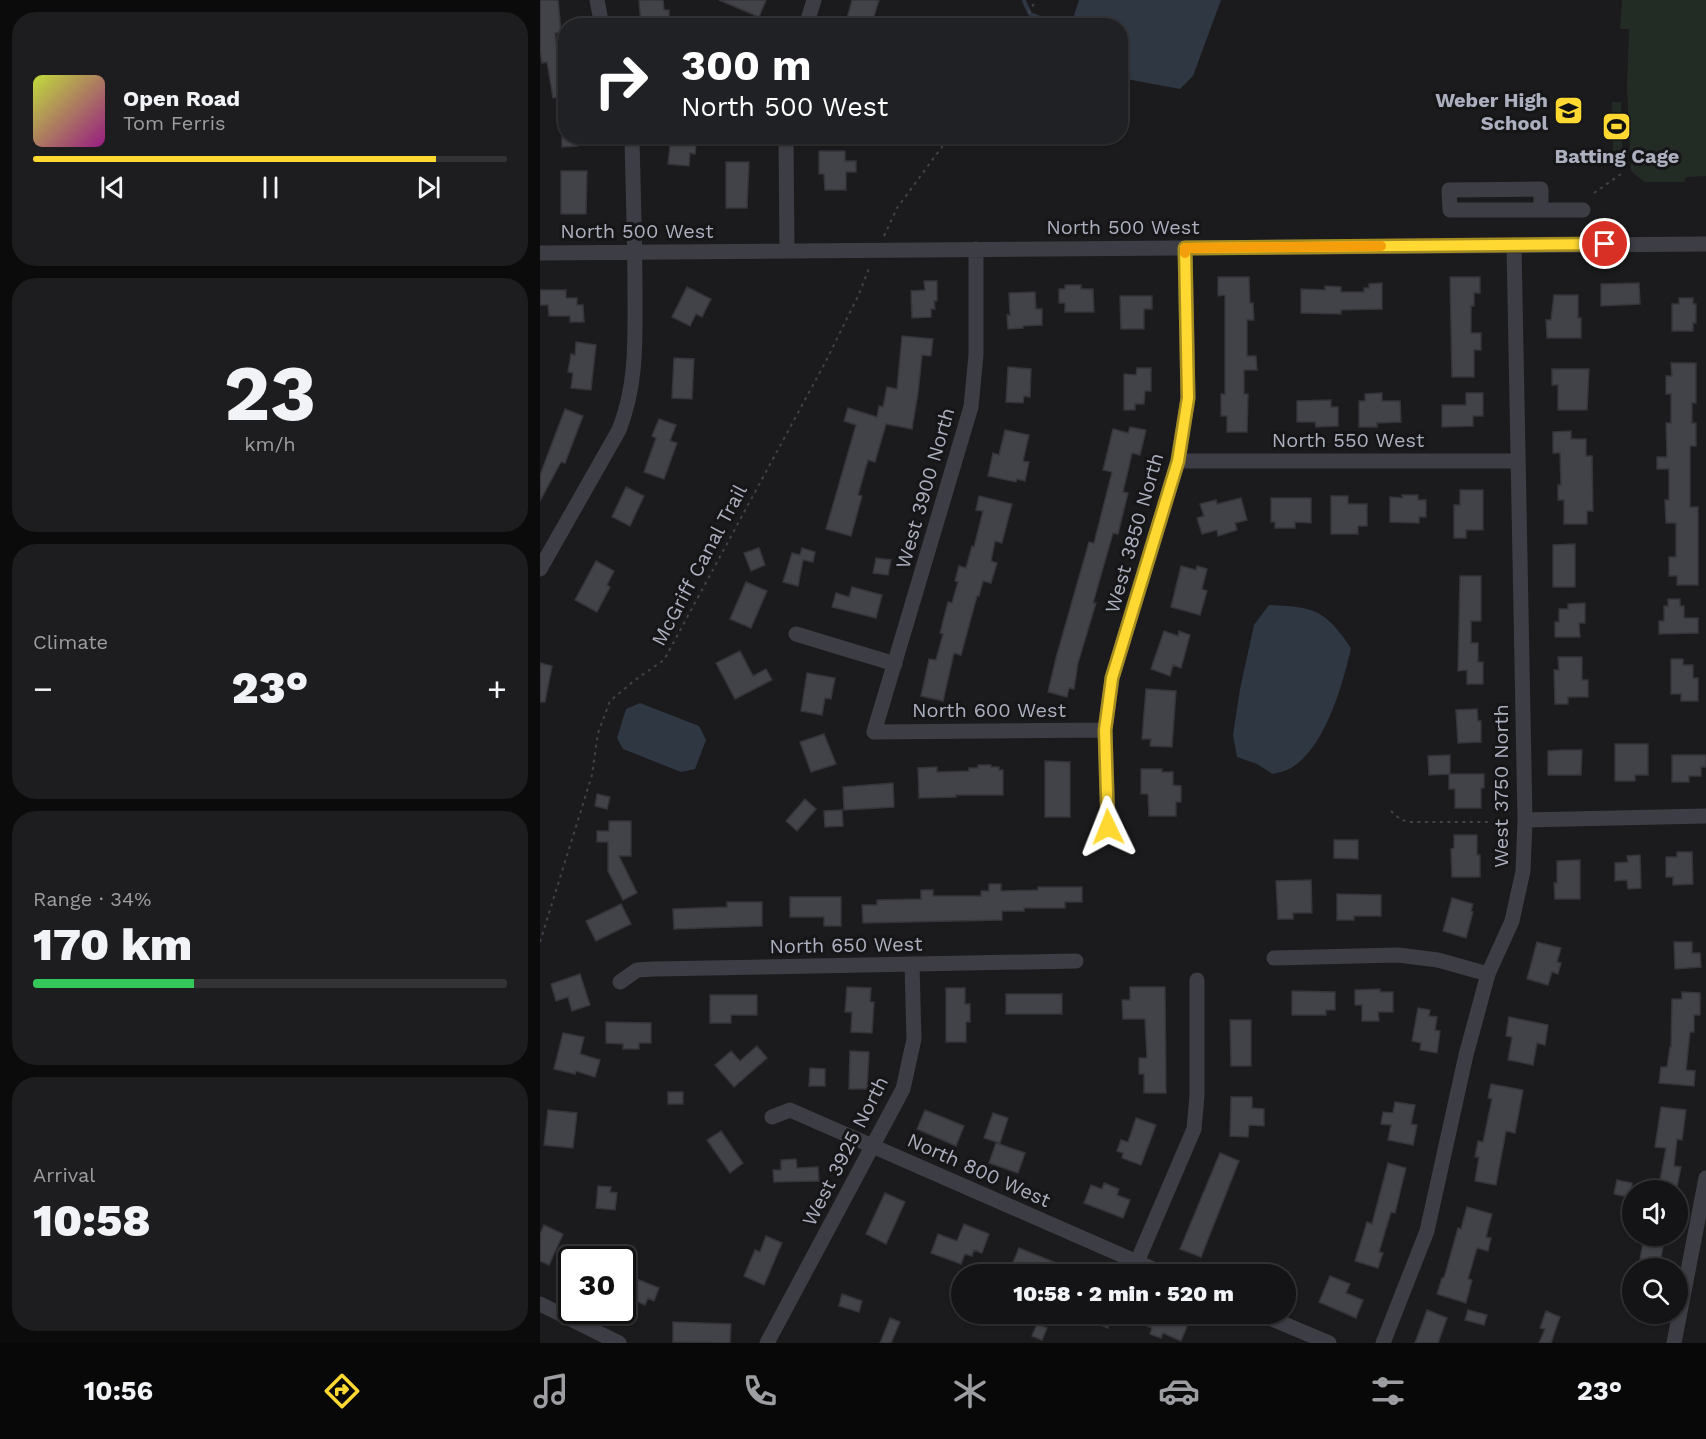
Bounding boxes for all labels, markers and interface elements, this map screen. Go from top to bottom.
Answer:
text: 300 m [681,41,812,90]
icon: right [582,42,660,120]
text: Open Road [123,86,240,111]
place label: Weber High School [1435,88,1548,135]
text: North 500 West [681,91,888,123]
school or university icon: Weber High School [1553,95,1585,127]
sports icon: Batting Cage [1601,110,1633,142]
text: Tom Ferris [123,111,226,135]
place label: Batting Cage [1555,144,1679,168]
icon: previous [96,171,129,204]
icon: pause [254,171,287,204]
icon: next [412,171,445,204]
street label: North 500 West [1046,215,1200,239]
pin [1579,218,1630,269]
street label: North 500 West [560,219,714,243]
icon: arrive [1588,227,1621,260]
text: 23 [224,347,316,439]
street label: West 3900 North [891,405,959,571]
street label: North 550 West [1272,428,1425,452]
text: km/h [244,432,296,456]
street label: West 3850 North [1100,450,1168,616]
street label: McGriff Canal Trail [646,480,752,650]
text: Climate [33,630,108,654]
text: 23° [232,661,308,714]
text: − [33,669,53,708]
text: + [487,669,507,708]
street label: North 600 West [912,698,1067,722]
street label: West 3750 North [1489,704,1513,868]
position arrow [1076,795,1140,859]
text: Range · 34% [33,887,151,911]
text: 170 km [33,918,192,971]
street label: North 650 West [769,932,923,958]
street label: West 3925 North [797,1072,893,1230]
street label: North 800 West [904,1128,1055,1213]
text: Arrival [33,1163,95,1187]
map controls [1622,1180,1688,1324]
button: sound [1622,1180,1688,1246]
text: 10:58 [33,1194,151,1247]
speed limit sign: 30 [558,1246,636,1324]
button: search [1622,1258,1688,1324]
text: 10:58 · 2 min · 520 m [1013,1281,1234,1306]
icon: directions [321,1370,363,1412]
icon: music [530,1370,572,1412]
icon: phone [739,1370,781,1412]
icon: climate [949,1370,991,1412]
icon: car [1158,1370,1200,1412]
icon: filters [1367,1370,1409,1412]
text: 10:56 [84,1375,153,1407]
text: 23° [1577,1375,1622,1407]

